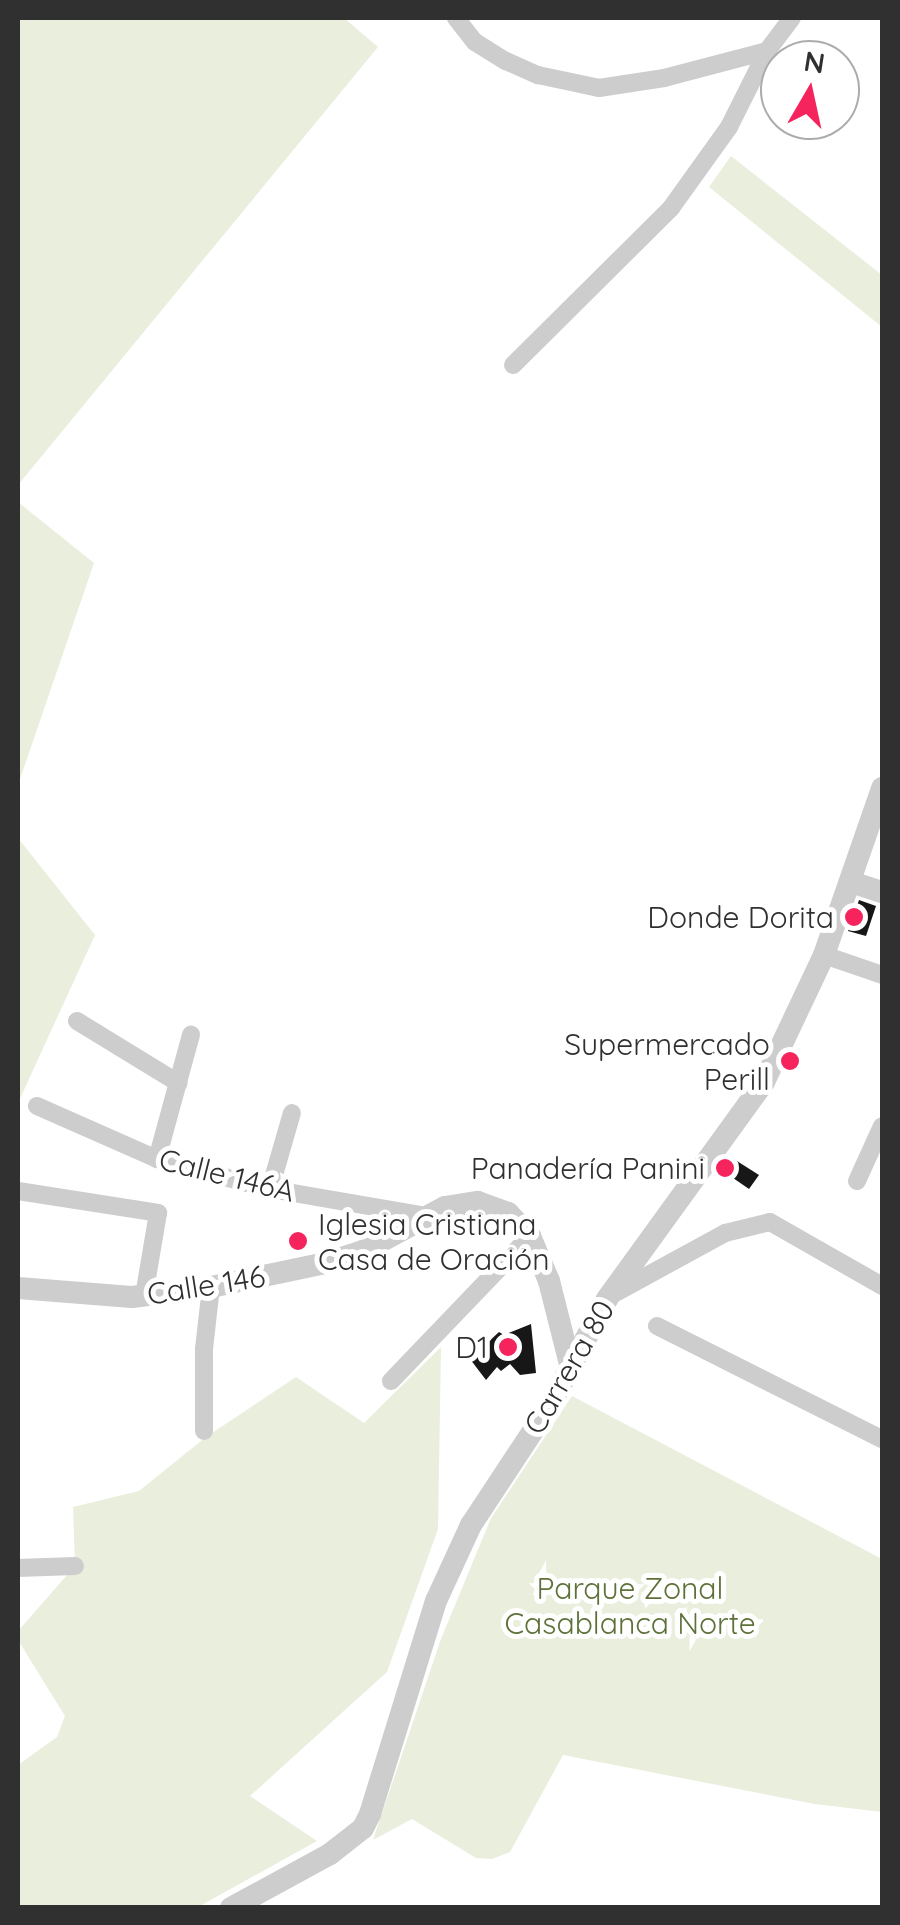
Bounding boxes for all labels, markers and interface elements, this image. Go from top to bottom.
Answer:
north arrow [760,40,860,140]
text: N [802,43,827,81]
place label: Donde Dorita [647,899,834,935]
marker: Donde Dorita [843,906,865,928]
place label: Supermercado Perill [564,1026,770,1096]
marker: Supermercado Perill [779,1050,801,1072]
street label: Calle 146A [155,1141,299,1209]
place label: Panadería Panini [471,1150,705,1186]
marker: Panadería Panini [714,1157,736,1179]
place label: Iglesia Cristiana Casa de Oración [318,1206,550,1276]
marker: Iglesia Cristiana Casa de Oración [287,1230,309,1252]
street label: Calle 146 [144,1258,268,1312]
street label: Carrera 80 [516,1294,622,1440]
place label: D1 [455,1329,488,1365]
marker: D1 [497,1336,519,1358]
park label: Parque Zonal Casablanca Norte [504,1570,756,1640]

